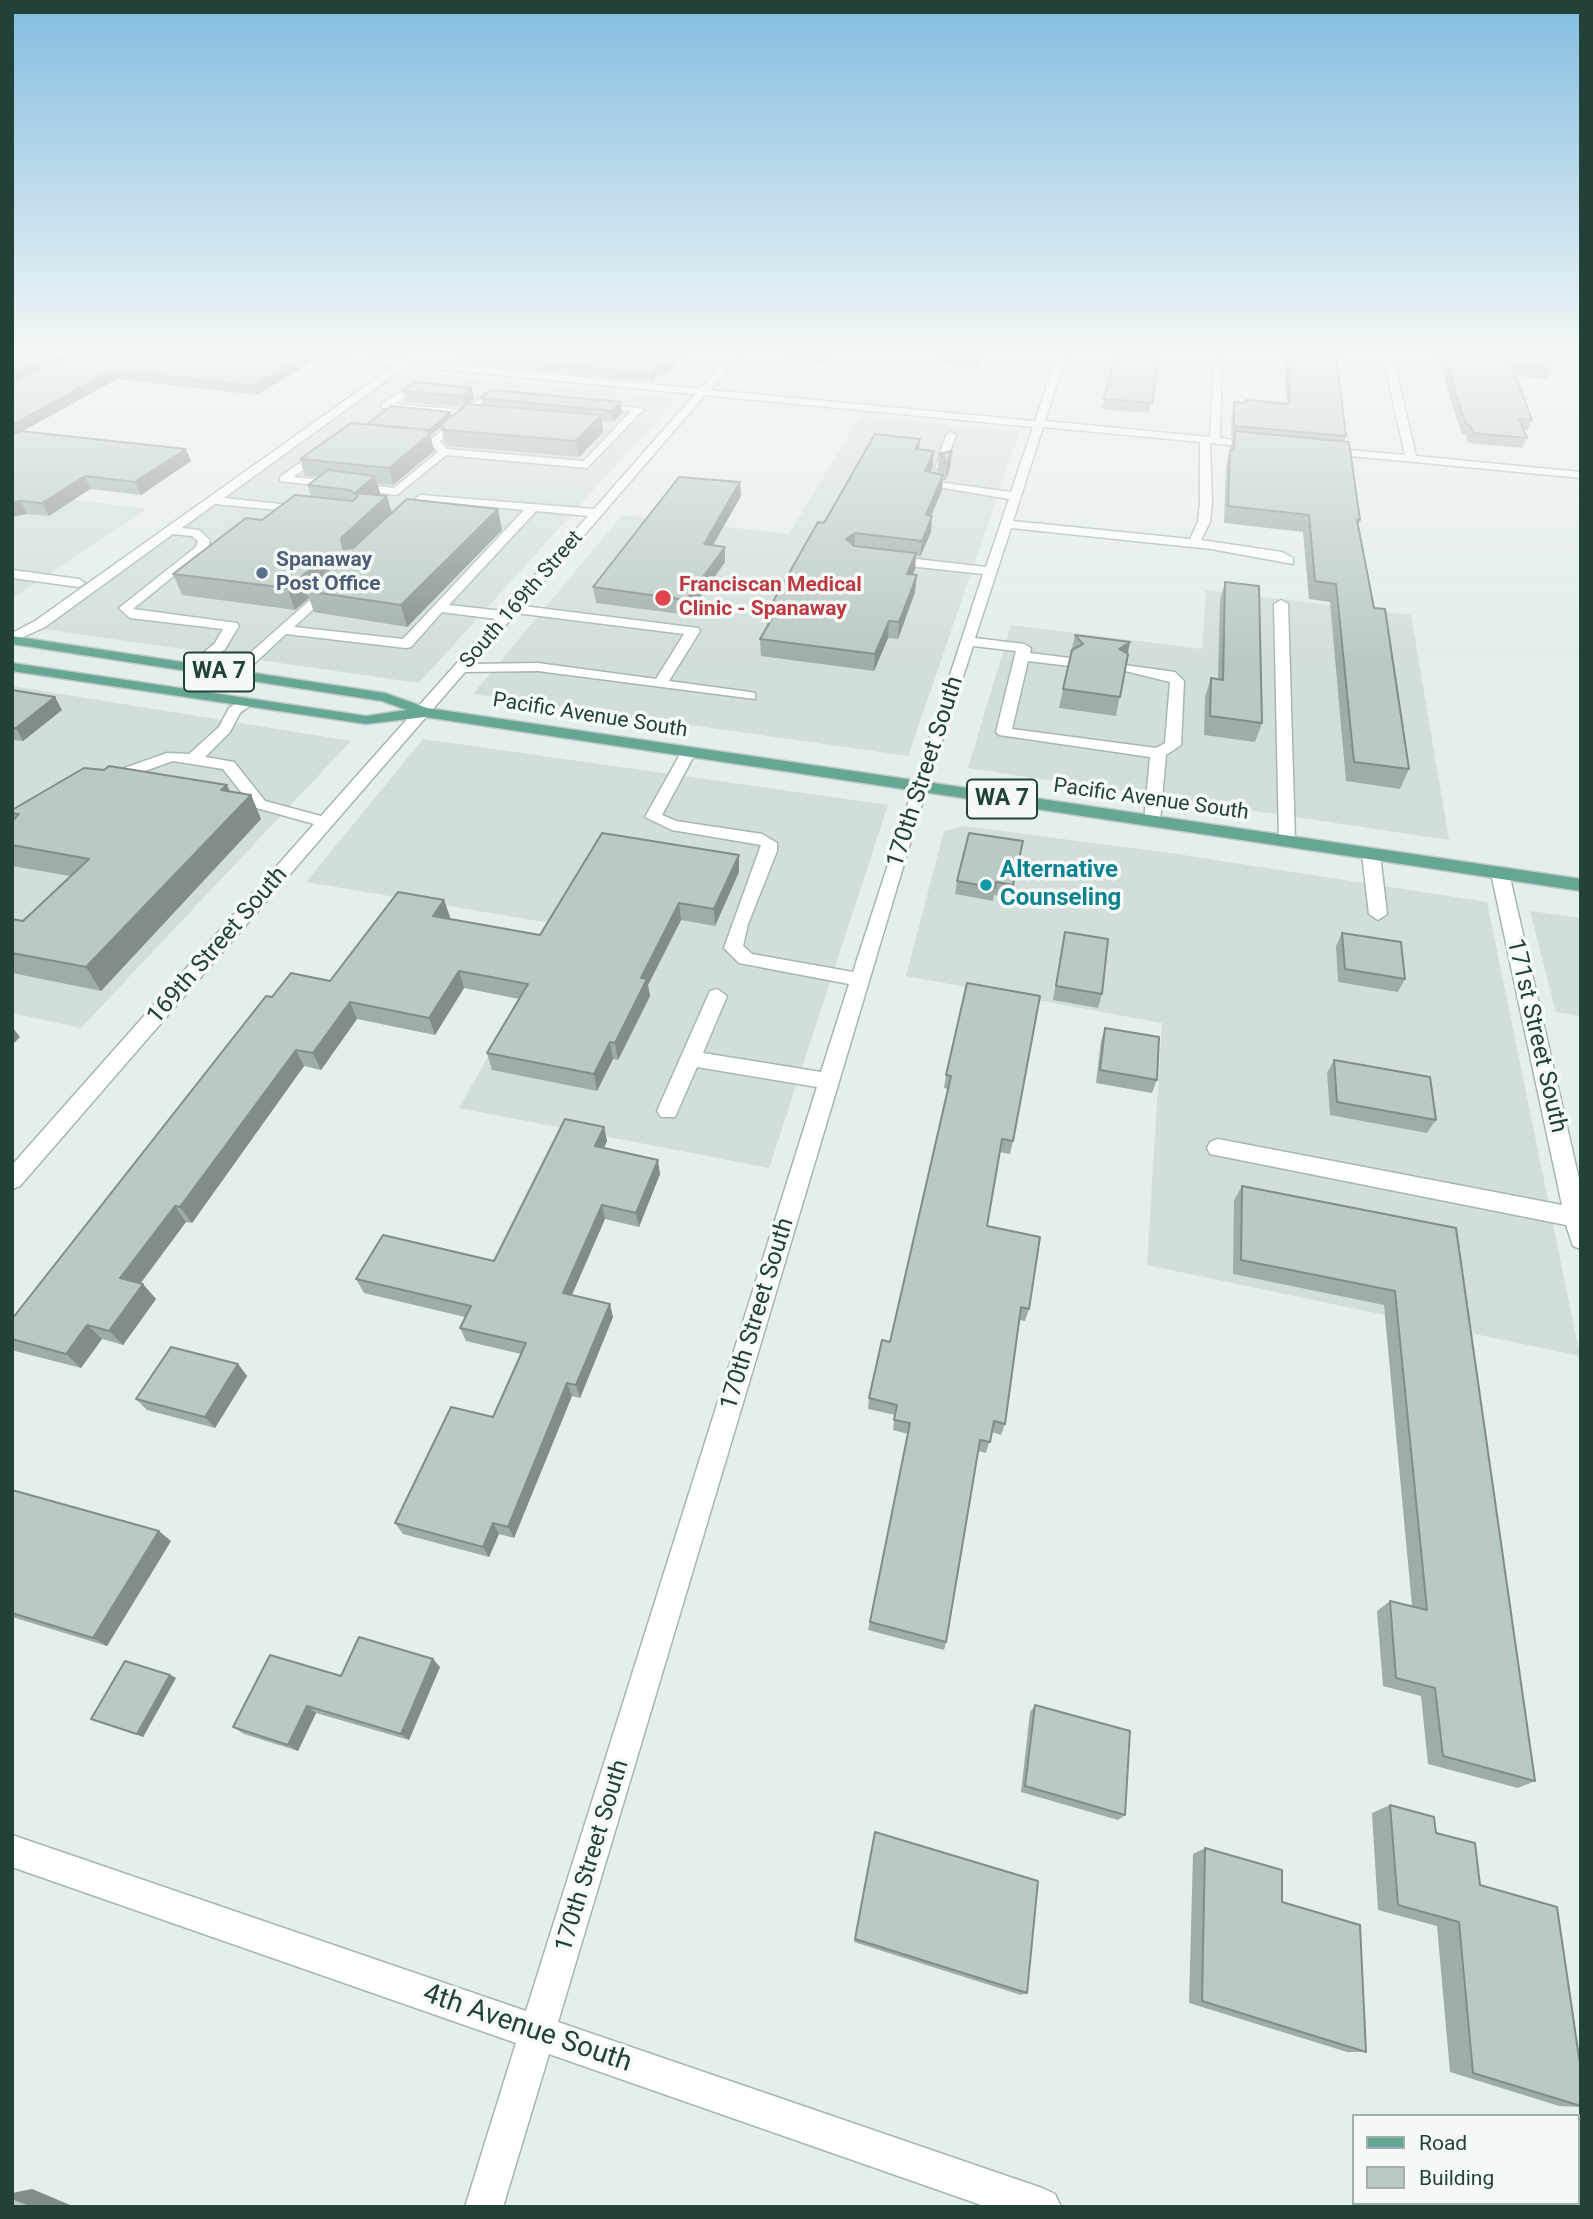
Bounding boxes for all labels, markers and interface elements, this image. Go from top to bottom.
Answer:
street label: South 169th Street [455,526,589,674]
place label: Spanaway Post Office [276,548,381,598]
marker: Spanaway Post Office [254,565,270,581]
place label: Franciscan Medical Clinic - Spanaway [679,573,862,623]
marker: Franciscan Medical Clinic - Spanaway [653,588,673,608]
road number: WA 7 [184,652,254,692]
street label: 170th Street South [882,673,970,871]
street label: Pacific Avenue South [491,688,689,744]
street label: Pacific Avenue South [1052,774,1250,826]
road number: WA 7 [967,779,1037,818]
place label: Alternative Counseling [1000,857,1121,913]
street label: 169th Street South [142,861,294,1031]
marker: Alternative Counseling [978,877,994,893]
street label: 171st Street South [1500,936,1572,1136]
street label: 170th Street South [715,1215,801,1413]
street label: 170th Street South [550,1757,636,1955]
street label: 4th Avenue South [418,1978,636,2080]
legend [1352,2114,1579,2205]
text: Road [1419,2131,1467,2155]
text: Building [1419,2166,1494,2190]

